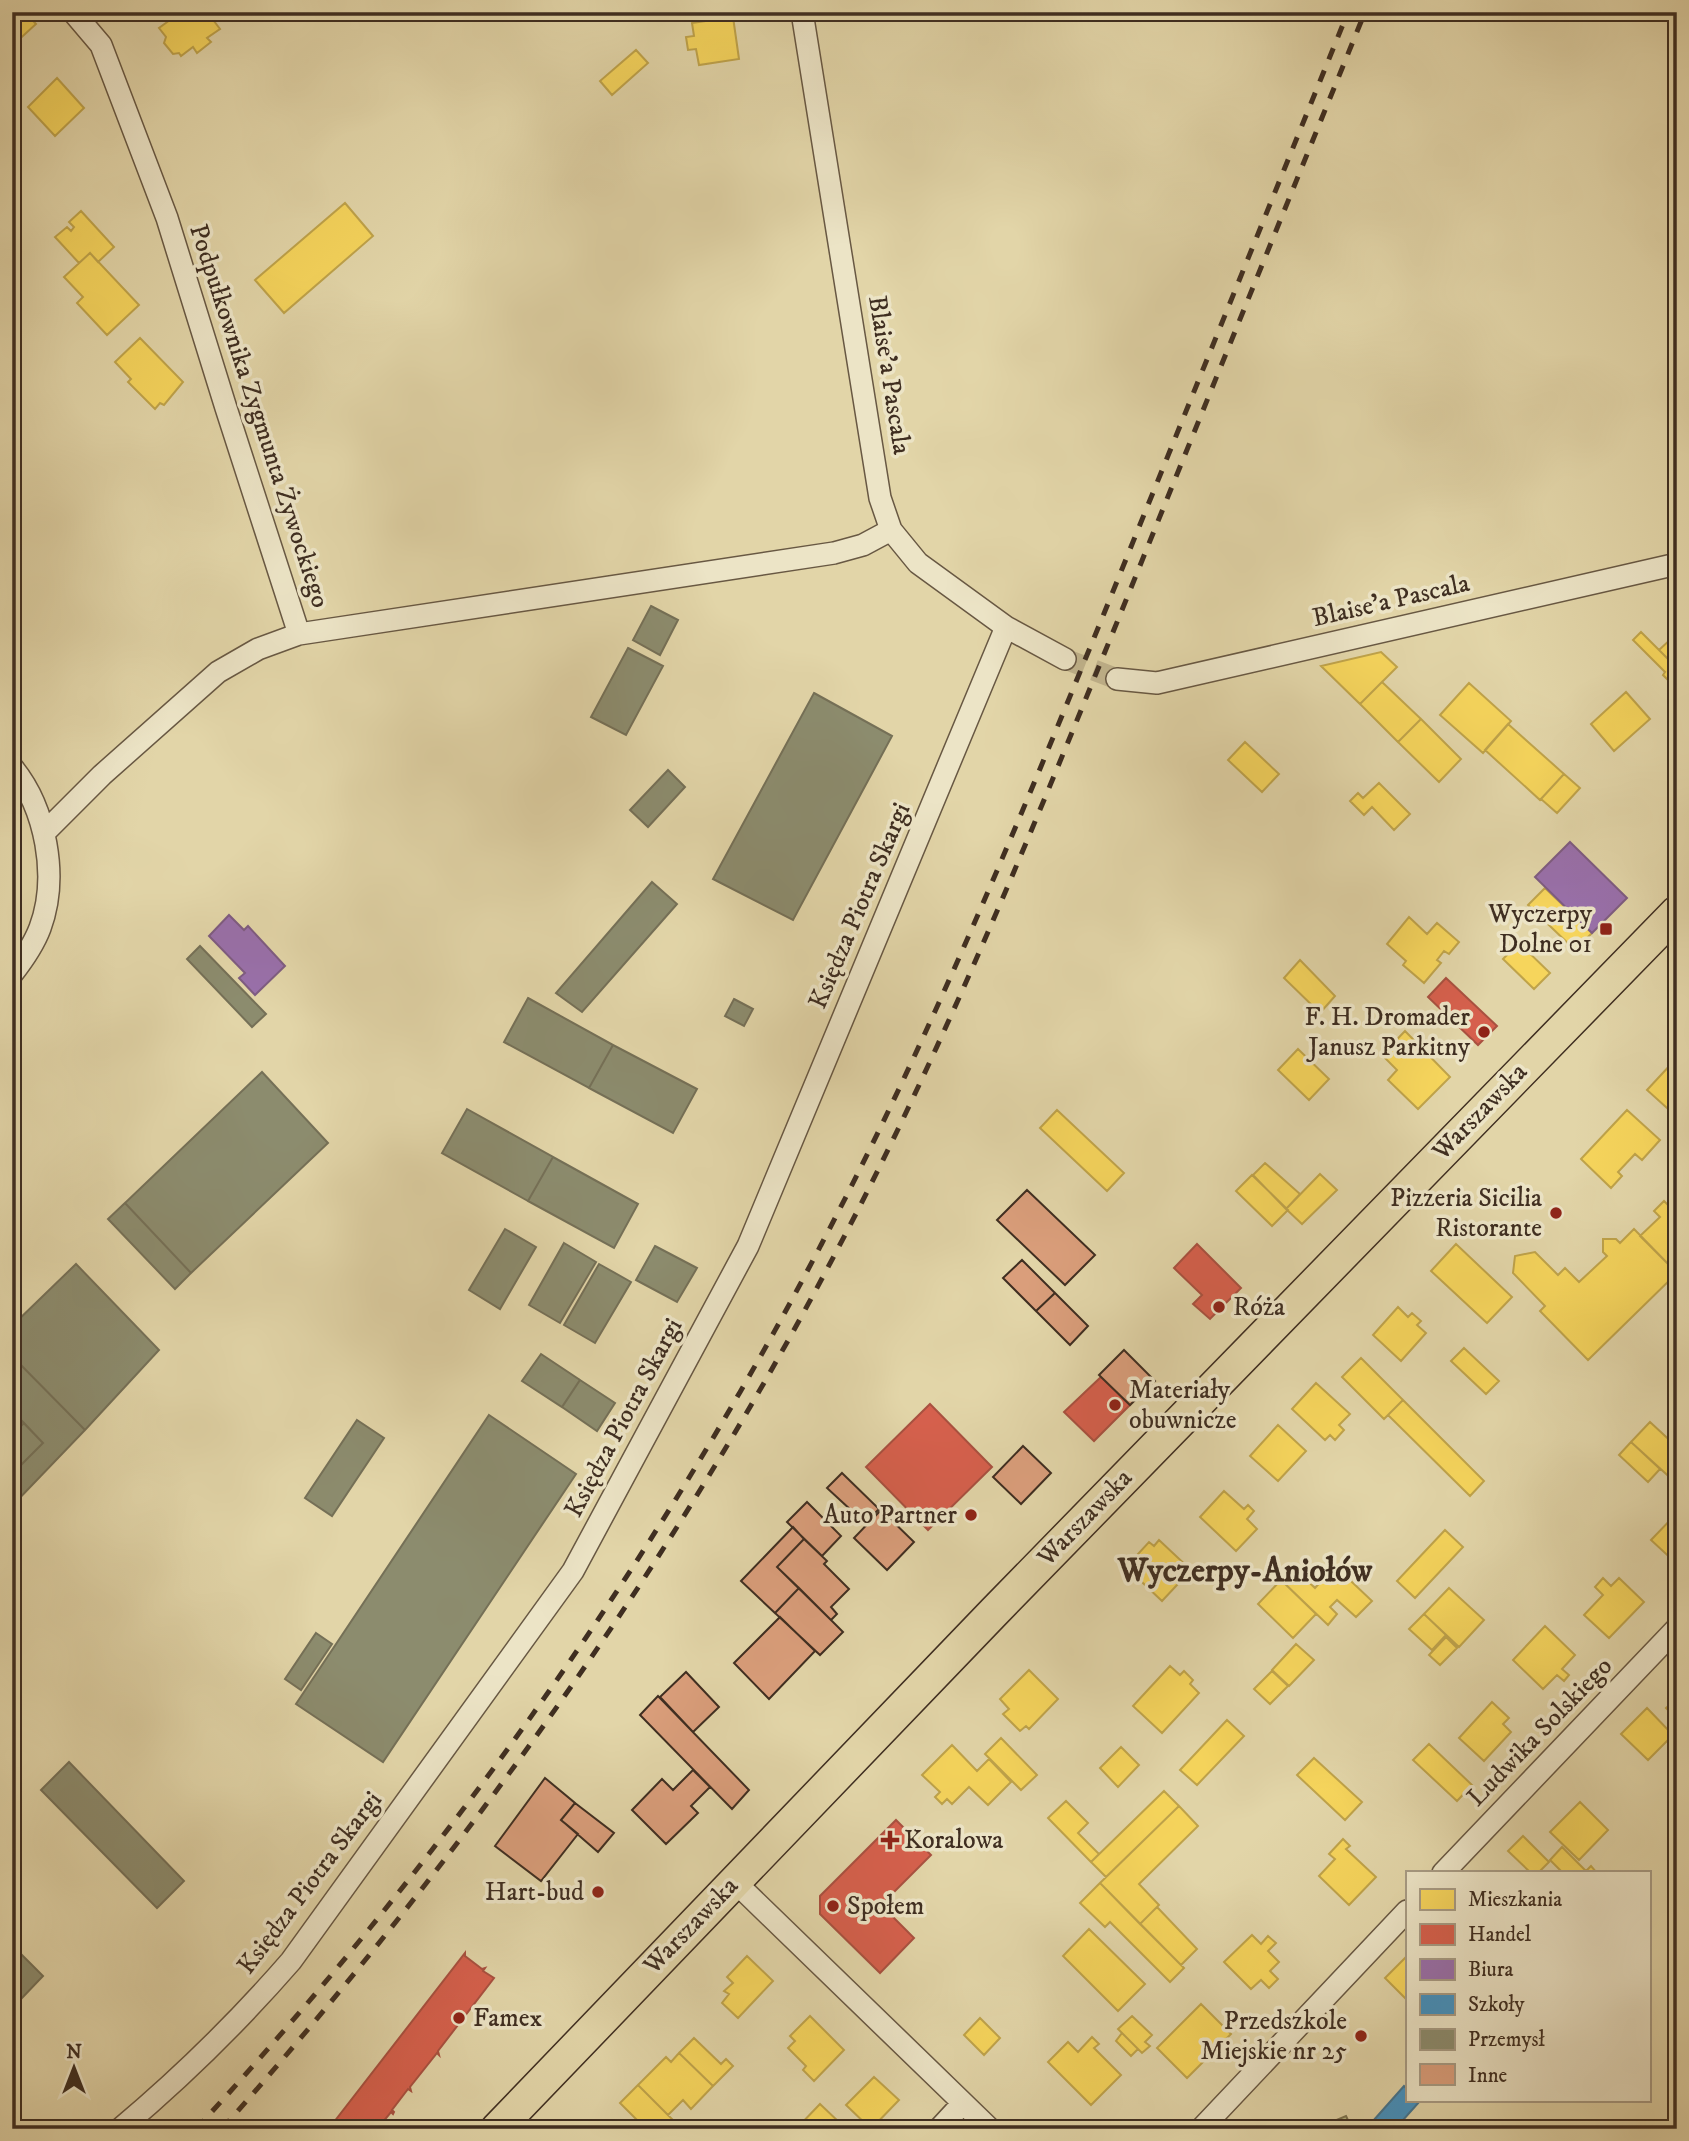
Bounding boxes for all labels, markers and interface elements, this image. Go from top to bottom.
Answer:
street label: Podpułkownika Zygmunta Żywockiego [181,220,337,612]
street label: Blaise'a Pascala [860,293,918,457]
street label: Blaise'a Pascala [1309,567,1473,635]
street label: Księdza Piotra Skargi [802,798,918,1014]
place label: Wyczerpy Dolne 01 [1487,898,1593,961]
marker: Wyczerpy Dolne 01 [1598,921,1614,937]
place label: F. H. Dromader Janusz Parkitny [1304,1001,1471,1064]
marker: F. H. Dromader Janusz Parkitny [1476,1024,1492,1040]
street label: Warszawska [1425,1056,1535,1168]
place label: Pizzeria Sicilia Ristorante [1390,1182,1542,1245]
marker: Pizzeria Sicilia Ristorante [1548,1205,1564,1221]
place label: Róża [1233,1291,1285,1324]
marker: Róża [1211,1299,1227,1315]
street label: Księdza Piotra Skargi [558,1313,690,1523]
place label: Materiały obuwnicze [1129,1374,1236,1437]
marker: Materiały obuwnicze [1107,1397,1123,1413]
street label: Warszawska [1030,1462,1140,1574]
place label: Auto Partner [823,1499,957,1532]
marker: Auto Partner [963,1507,979,1523]
district label: Wyczerpy-Aniołów [1117,1551,1373,1592]
street label: Ludwika Solskiego [1460,1650,1620,1814]
street label: Księdza Piotra Skargi [230,1785,390,1981]
place label: Koralowa [904,1824,1003,1857]
marker: Koralowa [882,1832,898,1848]
street label: Warszawska [636,1870,746,1982]
legend [1406,1871,1650,2102]
place label: Hart-bud [485,1876,584,1909]
marker: Hart-bud [590,1884,606,1900]
text: Mieszkania [1468,1887,1562,1913]
place label: Społem [847,1890,924,1923]
marker: Społem [825,1898,841,1914]
text: Handel [1468,1922,1532,1948]
text: Biura [1468,1957,1513,1983]
text: Szkoły [1468,1992,1525,2018]
place label: Famex [473,2002,542,2035]
place label: Przedszkole Miejskie nr 25 [1201,2005,1347,2068]
marker: Famex [451,2010,467,2026]
text: Przemysł [1468,2027,1545,2053]
marker: Przedszkole Miejskie nr 25 [1353,2028,1369,2044]
north arrow [38,2032,108,2102]
text: N [66,2041,82,2064]
text: Inne [1468,2063,1508,2089]

